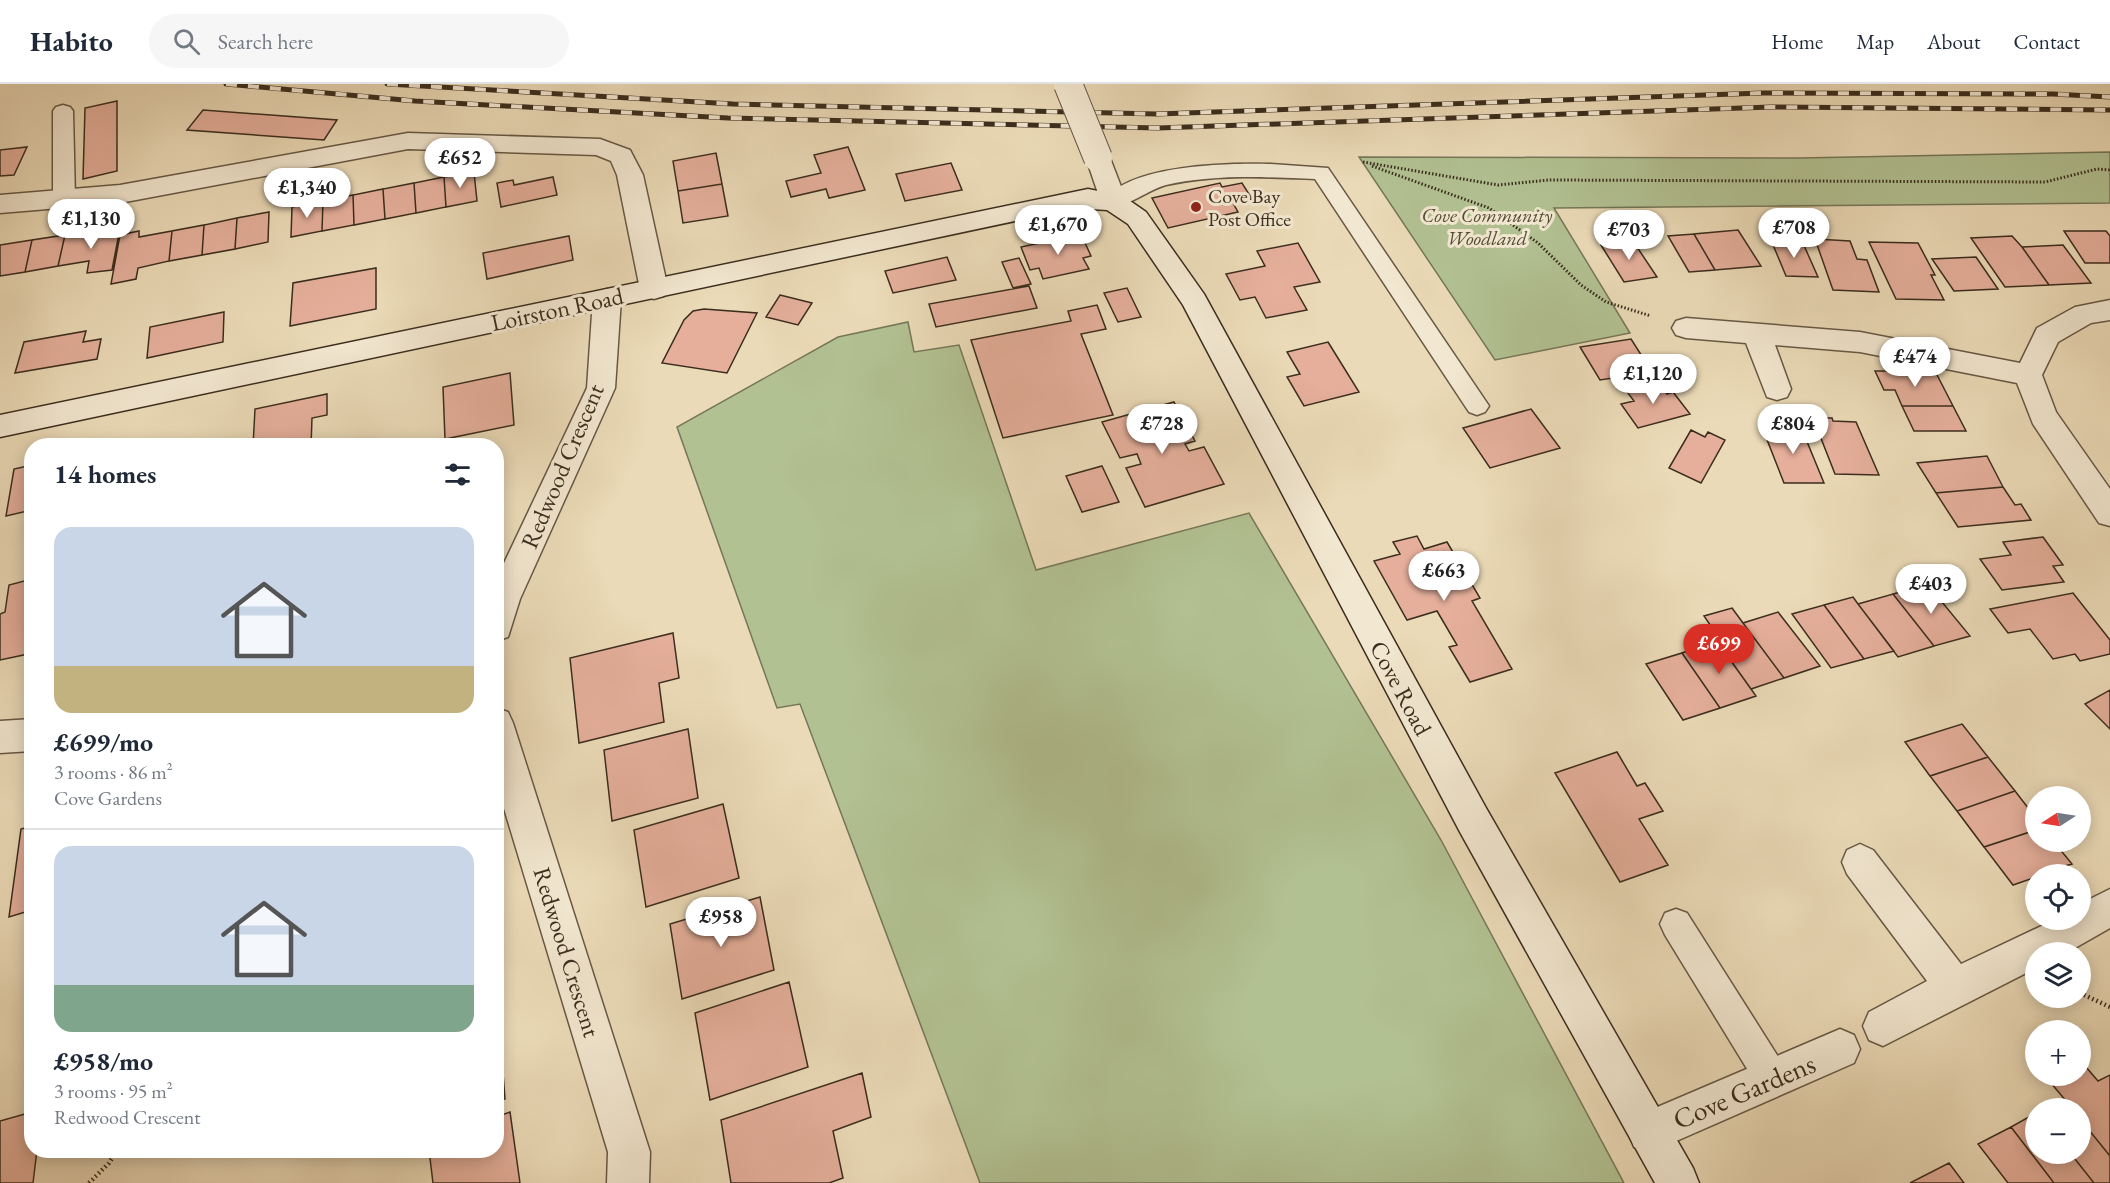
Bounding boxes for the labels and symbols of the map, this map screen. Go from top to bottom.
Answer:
pin: £652 [424,138,496,189]
pin: £1,340 [258,168,356,219]
place label: Cove Bay Post Office [1208,183,1291,232]
pin: £1,130 [42,199,140,250]
marker: Cove Bay Post Office [1189,200,1203,214]
park label: Cove Community Woodland [1422,202,1552,251]
pin: £1,670 [1009,205,1107,256]
pin: £708 [1758,208,1830,259]
pin: £703 [1593,210,1665,261]
street label: Loirston Road [488,280,627,338]
pin: £474 [1879,337,1951,388]
pin: £1,120 [1604,354,1702,405]
street label: Redwood Crescent [513,379,611,553]
pin: £728 [1126,404,1198,455]
pin: £804 [1757,404,1829,455]
pin: £663 [1408,551,1480,602]
pin: £403 [1895,564,1967,615]
pin: £699 [1683,624,1755,675]
street label: Cove Road [1363,635,1439,741]
north arrow [2025,786,2091,852]
street label: Redwood Crescent [526,863,608,1041]
pin: £958 [685,897,757,948]
street label: Cove Gardens [1667,1045,1821,1137]

